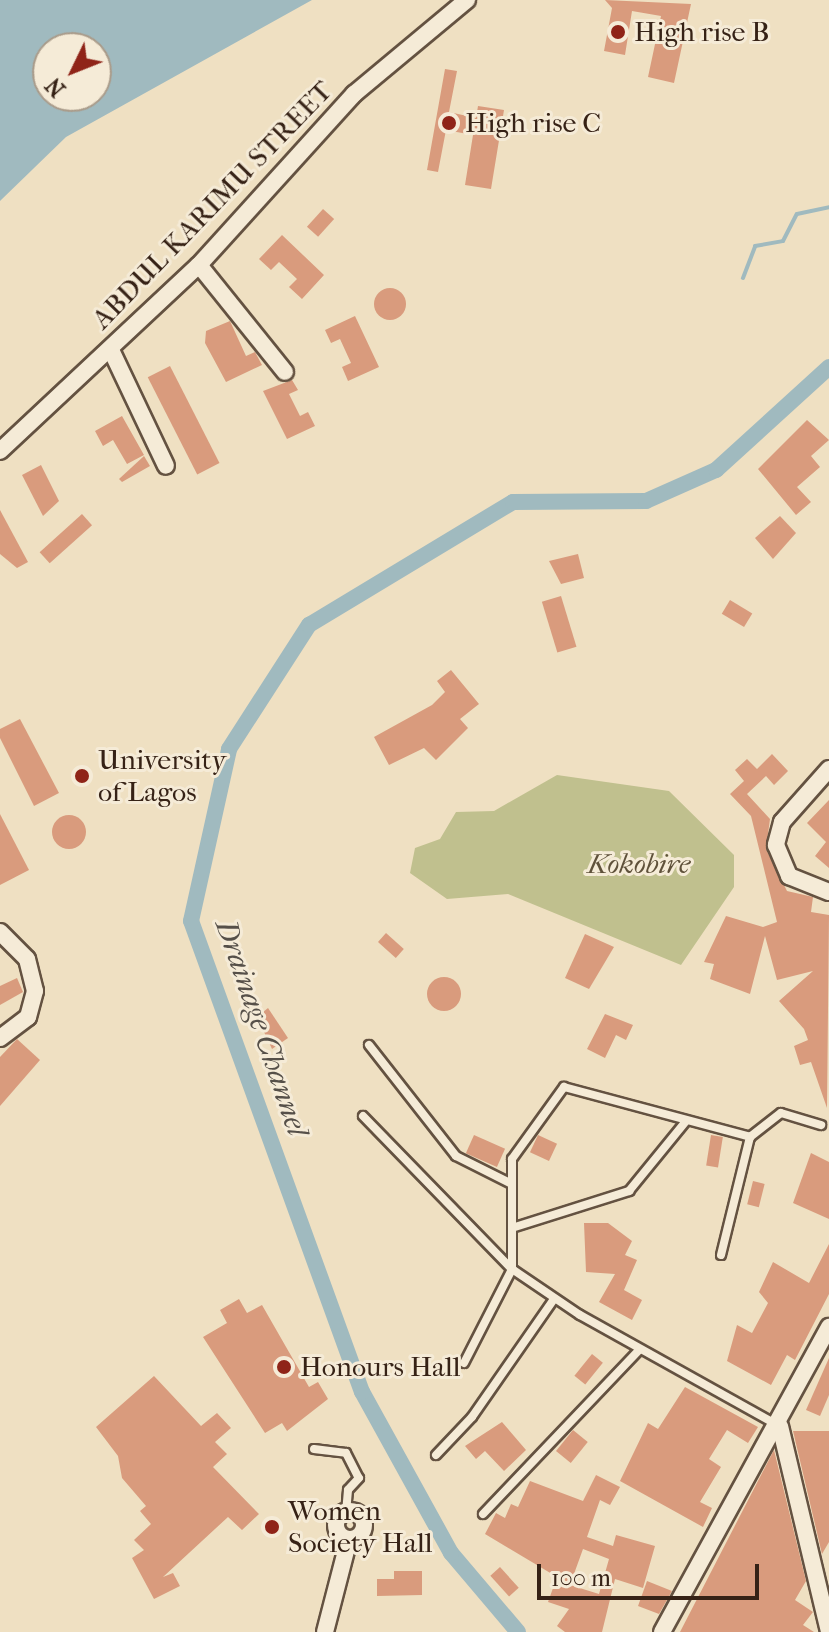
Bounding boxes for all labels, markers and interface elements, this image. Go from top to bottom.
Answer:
place label: High rise B [634,15,770,49]
marker: High rise B [609,23,627,41]
north arrow [32,32,112,112]
text: N [41,72,71,102]
street label: ABDUL KARIMU STREET [85,74,339,336]
place label: High rise C [465,106,601,140]
marker: High rise C [440,114,458,132]
place label: University of Lagos [98,743,226,809]
marker: University of Lagos [73,767,91,785]
park label: Kokobire [588,847,690,881]
water label: Drainage Channel [207,915,315,1141]
place label: Honours Hall [300,1350,461,1384]
marker: Honours Hall [275,1358,293,1376]
place label: Women Society Hall [288,1494,432,1560]
marker: Women Society Hall [263,1518,281,1536]
scale bar [541,1548,763,1598]
text: 100 m [551,1564,611,1592]

